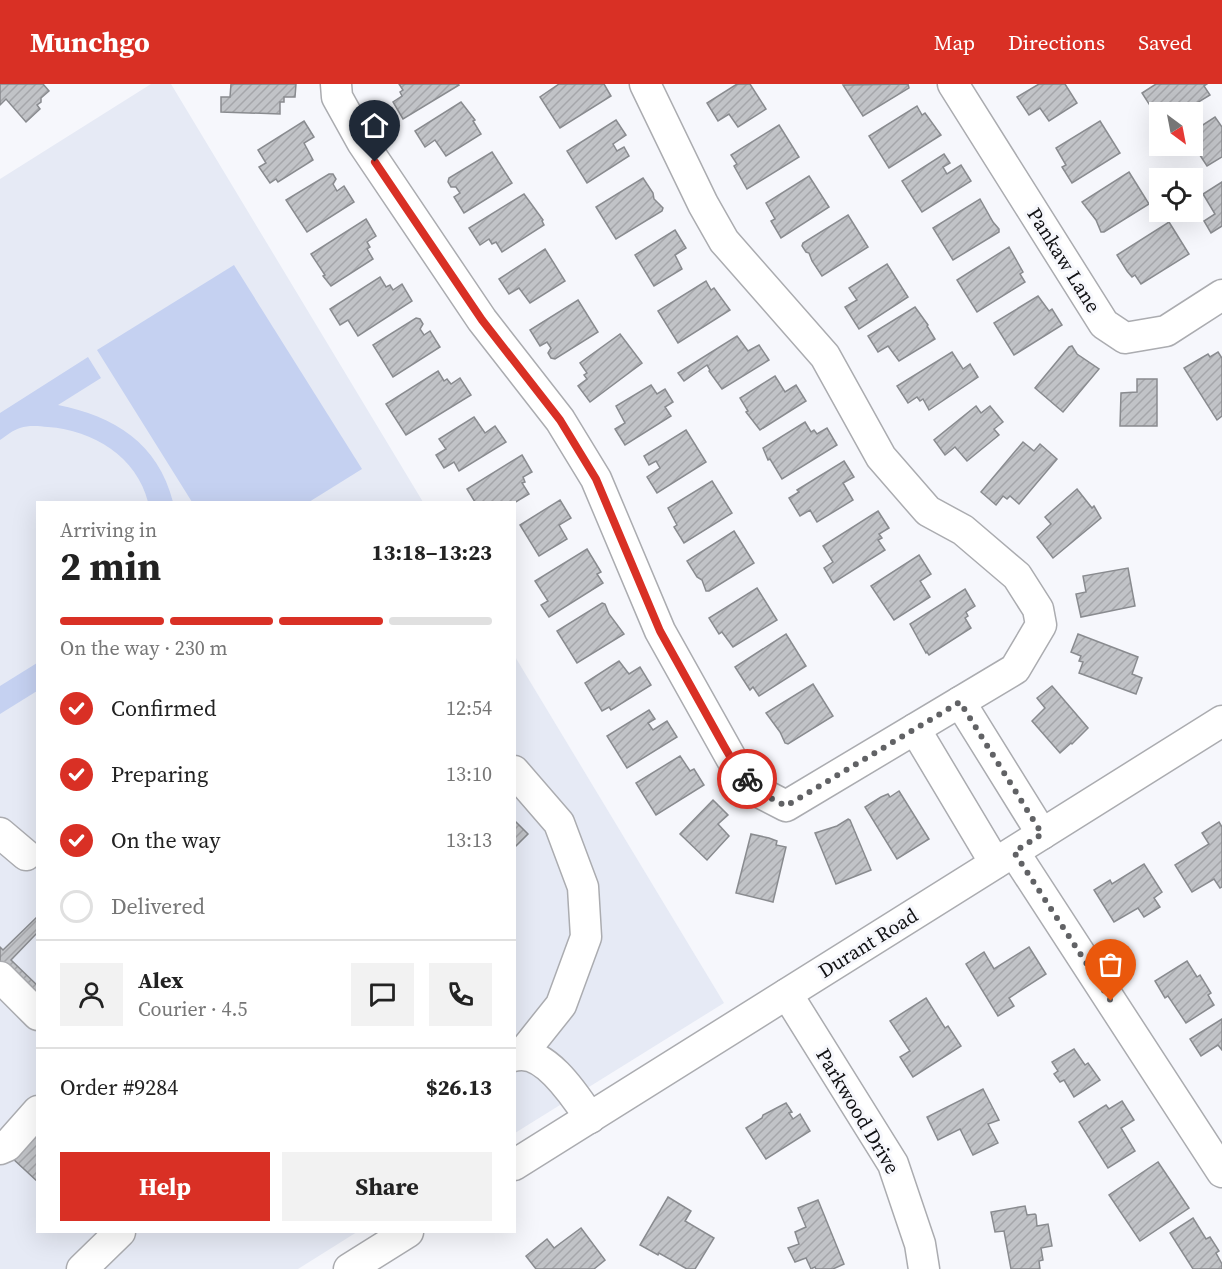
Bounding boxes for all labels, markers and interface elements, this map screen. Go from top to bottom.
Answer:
text: Munchgo [30,23,150,61]
text: Map [934,28,975,57]
text: Directions [1008,28,1105,57]
text: Saved [1138,28,1192,57]
pin [349,100,400,162]
north arrow [1149,102,1203,156]
map controls [1149,102,1203,222]
icon: home [358,109,391,142]
button: locate [1149,168,1203,222]
street label: Pankaw Lane [1021,202,1107,318]
text: Arriving in [60,516,157,544]
text: 13:18–13:23 [372,537,492,567]
text: 2 min [60,540,161,593]
text: On the way · 230 m [60,634,227,662]
icon: check [60,692,93,725]
text: Confirmed [111,693,216,723]
text: 12:54 [446,694,492,722]
courier [717,749,777,809]
icon: check [60,758,93,791]
text: Preparing [111,759,208,789]
text: 13:10 [446,760,492,788]
icon: bike [731,763,764,796]
icon: check [60,824,93,857]
text: On the way [111,825,220,855]
text: 13:13 [446,826,492,854]
text: Delivered [111,891,205,921]
street label: Durant Road [813,901,924,985]
pin [1085,939,1136,1001]
icon: bag [1094,948,1127,981]
button: person [60,963,123,1026]
button: chat [351,963,414,1026]
button: phone [429,963,492,1026]
text: Alex [138,965,183,995]
text: Courier · 4.5 [138,995,247,1023]
street label: Parkwood Drive [809,1043,907,1179]
text: Order #9284 [60,1072,178,1102]
text: $26.13 [426,1072,492,1102]
button: Help [60,1152,270,1221]
button: Share [282,1152,492,1221]

